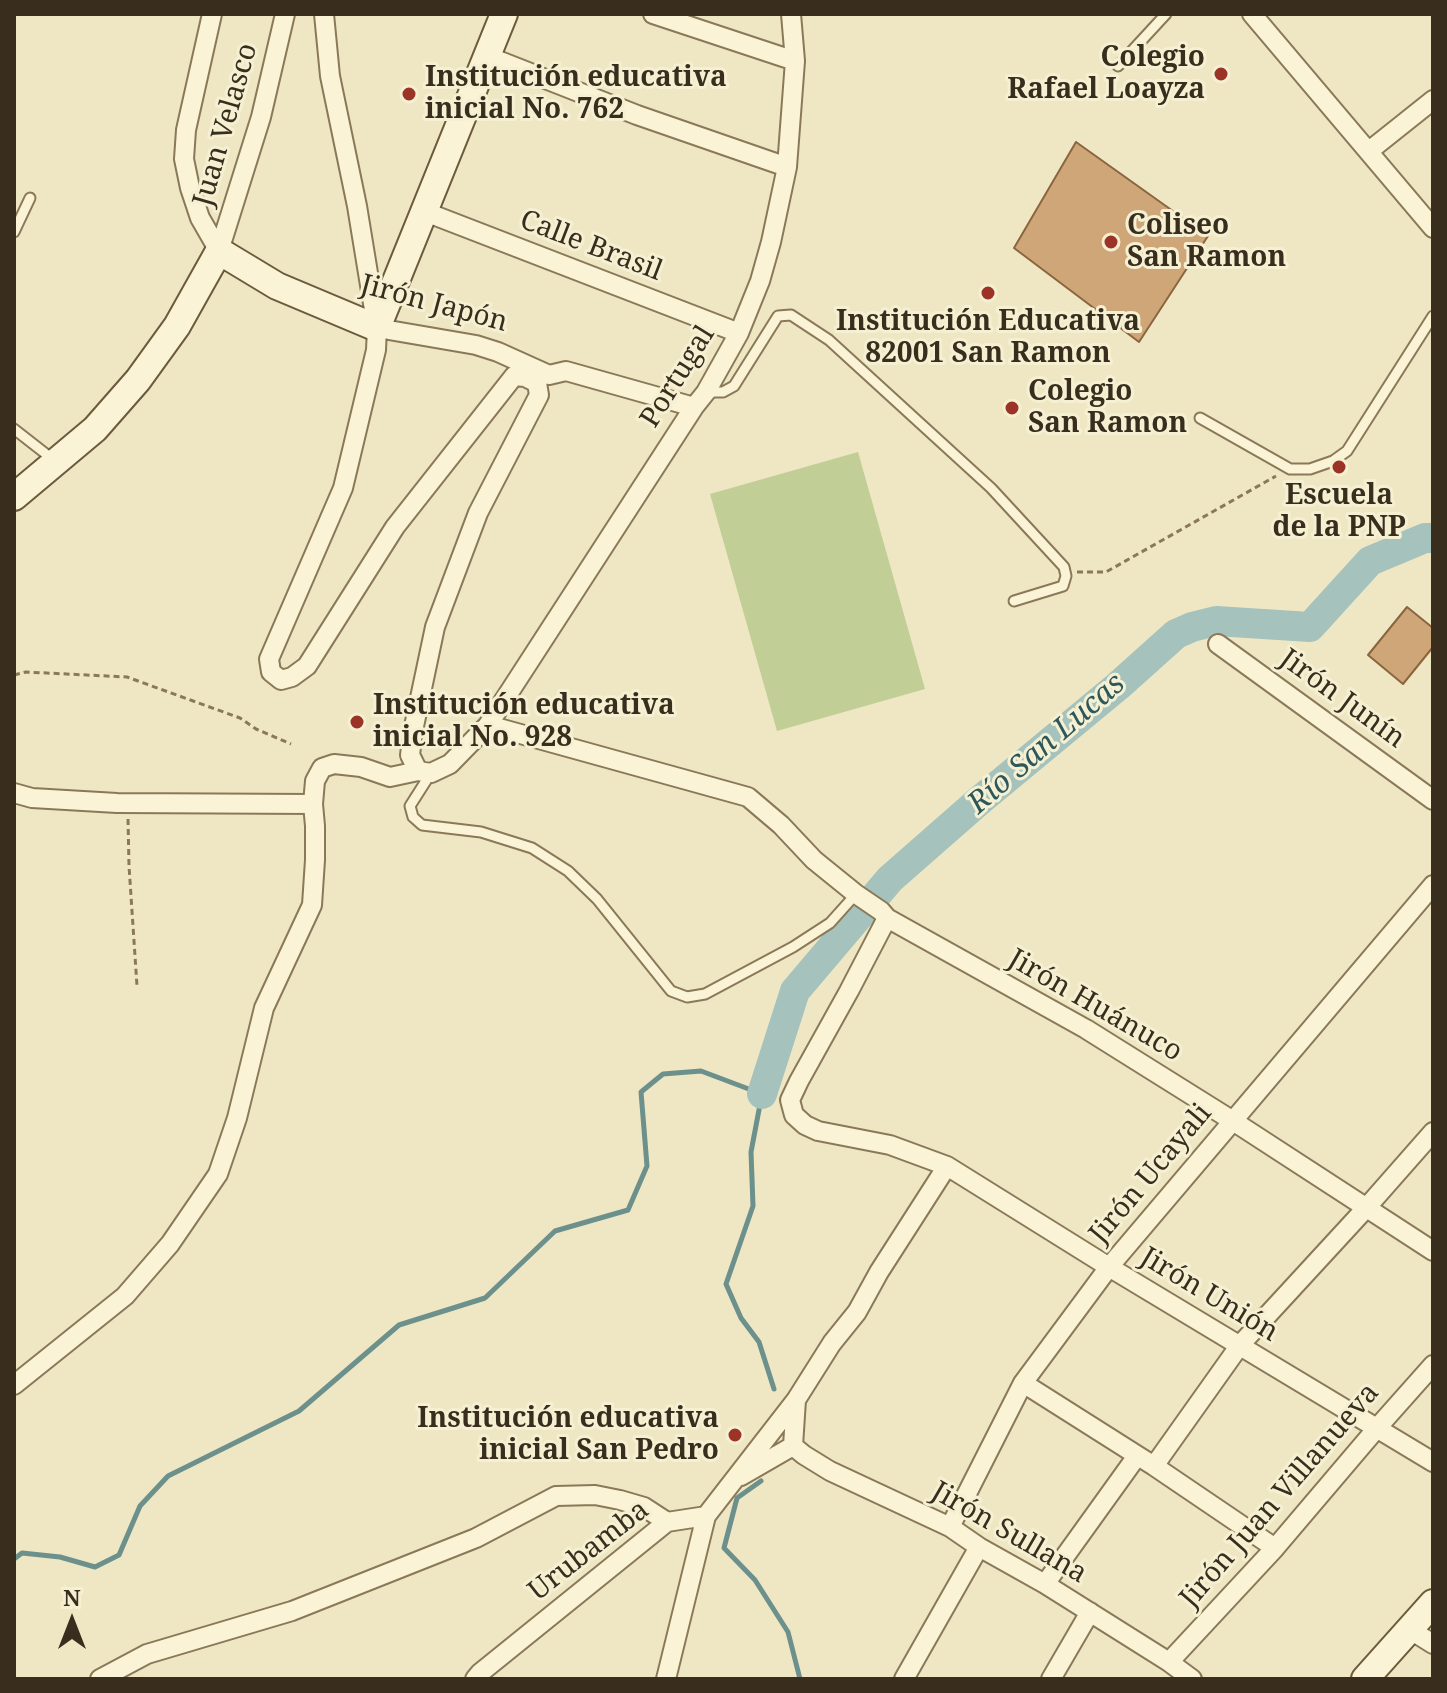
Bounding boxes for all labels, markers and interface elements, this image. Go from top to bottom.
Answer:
street label: Juan Velasco [187,40,265,210]
place label: Colegio Rafael Loayza [1007,41,1205,107]
place label: Institución educativa inicial No. 762 [425,61,727,127]
marker: Colegio Rafael Loayza [1212,65,1230,83]
marker: Institución educativa inicial No. 762 [400,85,418,103]
street label: Calle Brasil [515,204,667,288]
place label: Coliseo San Ramon [1127,209,1286,275]
marker: Coliseo San Ramon [1102,233,1120,251]
street label: Jirón Japón [357,268,511,340]
marker: Institución Educativa 82001 San Ramon [979,284,997,302]
place label: Institución Educativa 82001 San Ramon [836,305,1140,371]
street label: Portugal [634,320,722,434]
place label: Colegio San Ramon [1028,375,1187,441]
marker: Colegio San Ramon [1003,399,1021,417]
marker: Escuela de la PNP [1330,458,1348,476]
place label: Escuela de la PNP [1272,479,1406,545]
street label: Jirón Junín [1273,642,1411,756]
water label: Río San Lucas [961,666,1133,822]
place label: Institución educativa inicial No. 928 [373,689,675,755]
marker: Institución educativa inicial No. 928 [348,713,366,731]
street label: Jirón Huánuco [1002,943,1188,1069]
street label: Jirón Ucayali [1083,1097,1219,1251]
street label: Jirón Unión [1134,1241,1284,1349]
street label: Jirón Juan Villanueva [1173,1377,1387,1615]
place label: Institución educativa inicial San Pedro [417,1402,719,1468]
marker: Institución educativa inicial San Pedro [726,1426,744,1444]
street label: Jirón Sullana [925,1475,1093,1591]
street label: Urubamba [522,1494,656,1608]
north arrow [32,1581,112,1661]
text: N [63,1582,81,1612]

